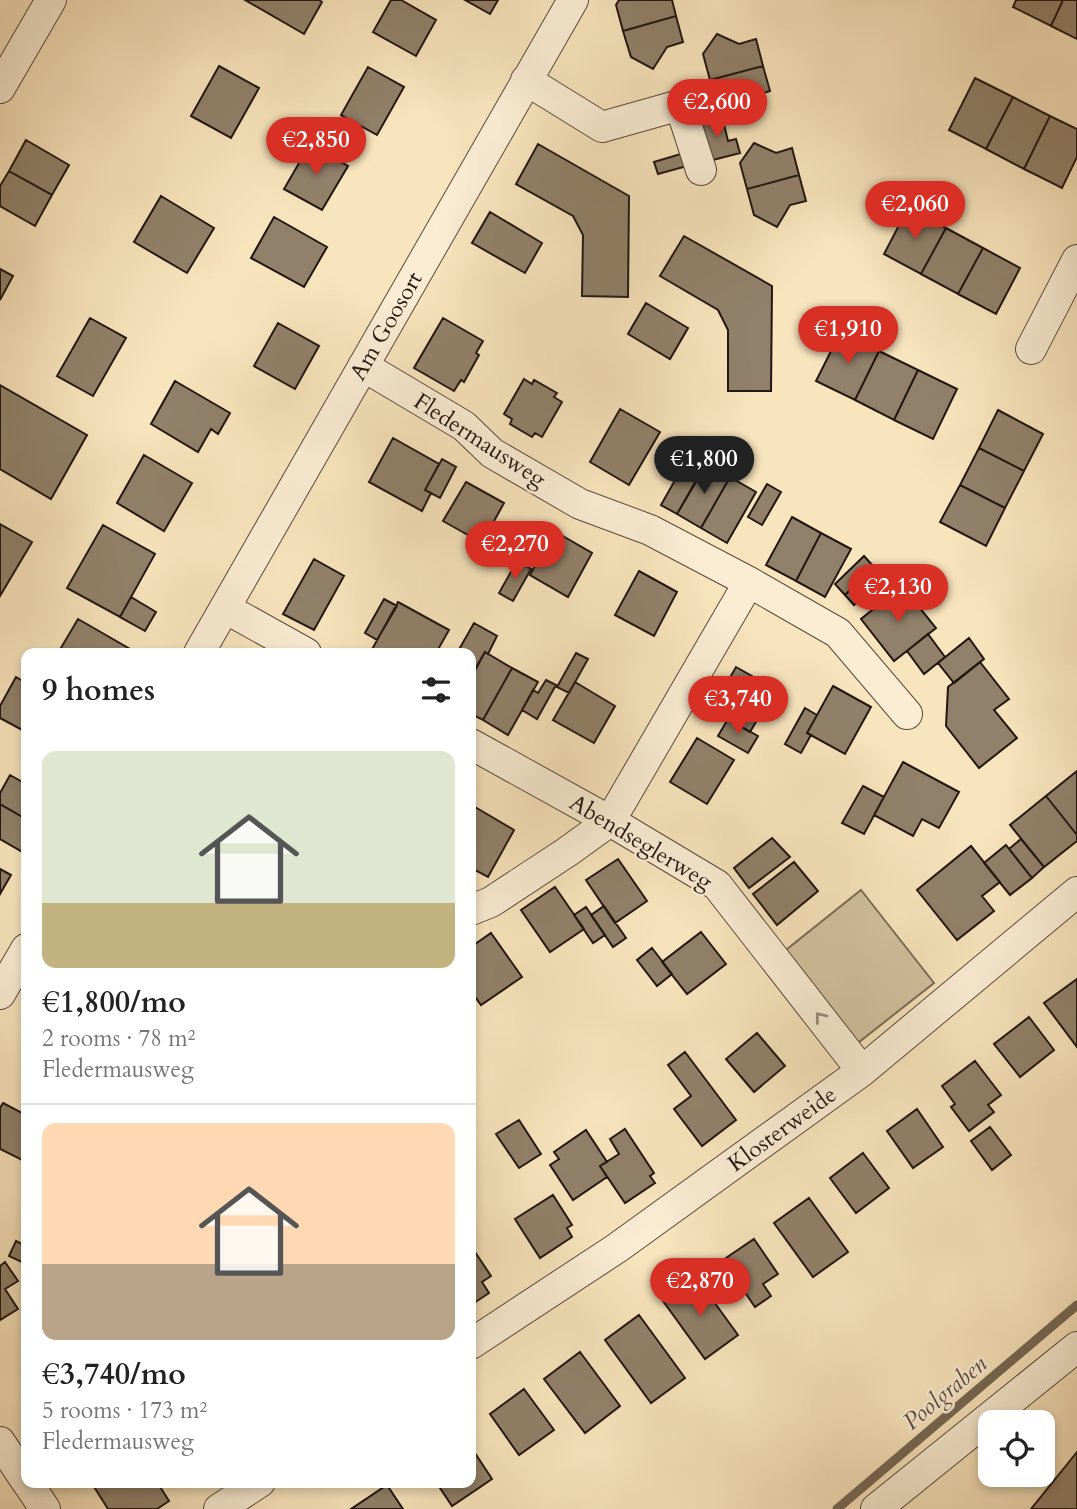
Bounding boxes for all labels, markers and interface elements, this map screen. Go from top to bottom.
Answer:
pin: €2,600 [660,80,774,139]
text: €2,600 [683,86,751,117]
pin: €2,850 [259,118,373,177]
text: €2,850 [282,124,350,155]
pin: €2,060 [858,182,972,241]
text: €2,060 [881,188,949,219]
street label: Am Goosort [342,266,430,386]
pin: €1,910 [791,306,905,366]
text: €1,910 [814,313,882,344]
street label: Fledermausweg [408,386,552,494]
pin: €1,800 [647,436,761,496]
text: €1,800 [670,443,738,474]
pin: €2,270 [458,522,572,581]
text: €2,270 [481,528,549,559]
pin: €2,130 [841,564,955,624]
text: €2,130 [864,571,932,602]
text: 9 homes [42,670,155,711]
icon: filters [417,671,455,709]
pin: €3,740 [681,676,795,736]
text: €3,740 [704,683,772,714]
street label: Abendseglerweg [564,787,718,897]
icon: home [186,796,312,922]
text: €1,800/mo [42,982,186,1023]
one-way arrow [816,1013,829,1025]
text: 2 rooms · 78 m² [42,1023,195,1054]
text: Fledermausweg [42,1054,194,1085]
street label: Klosterweide [721,1079,843,1179]
icon: home [186,1168,312,1294]
pin: €2,870 [643,1258,757,1318]
text: €2,870 [666,1265,734,1296]
water label: Poolgraben [896,1348,994,1438]
text: €3,740/mo [42,1354,186,1395]
text: 5 rooms · 173 m² [42,1395,207,1426]
map controls [978,1410,1055,1487]
button: locate [978,1410,1055,1487]
text: Fledermausweg [42,1426,194,1457]

